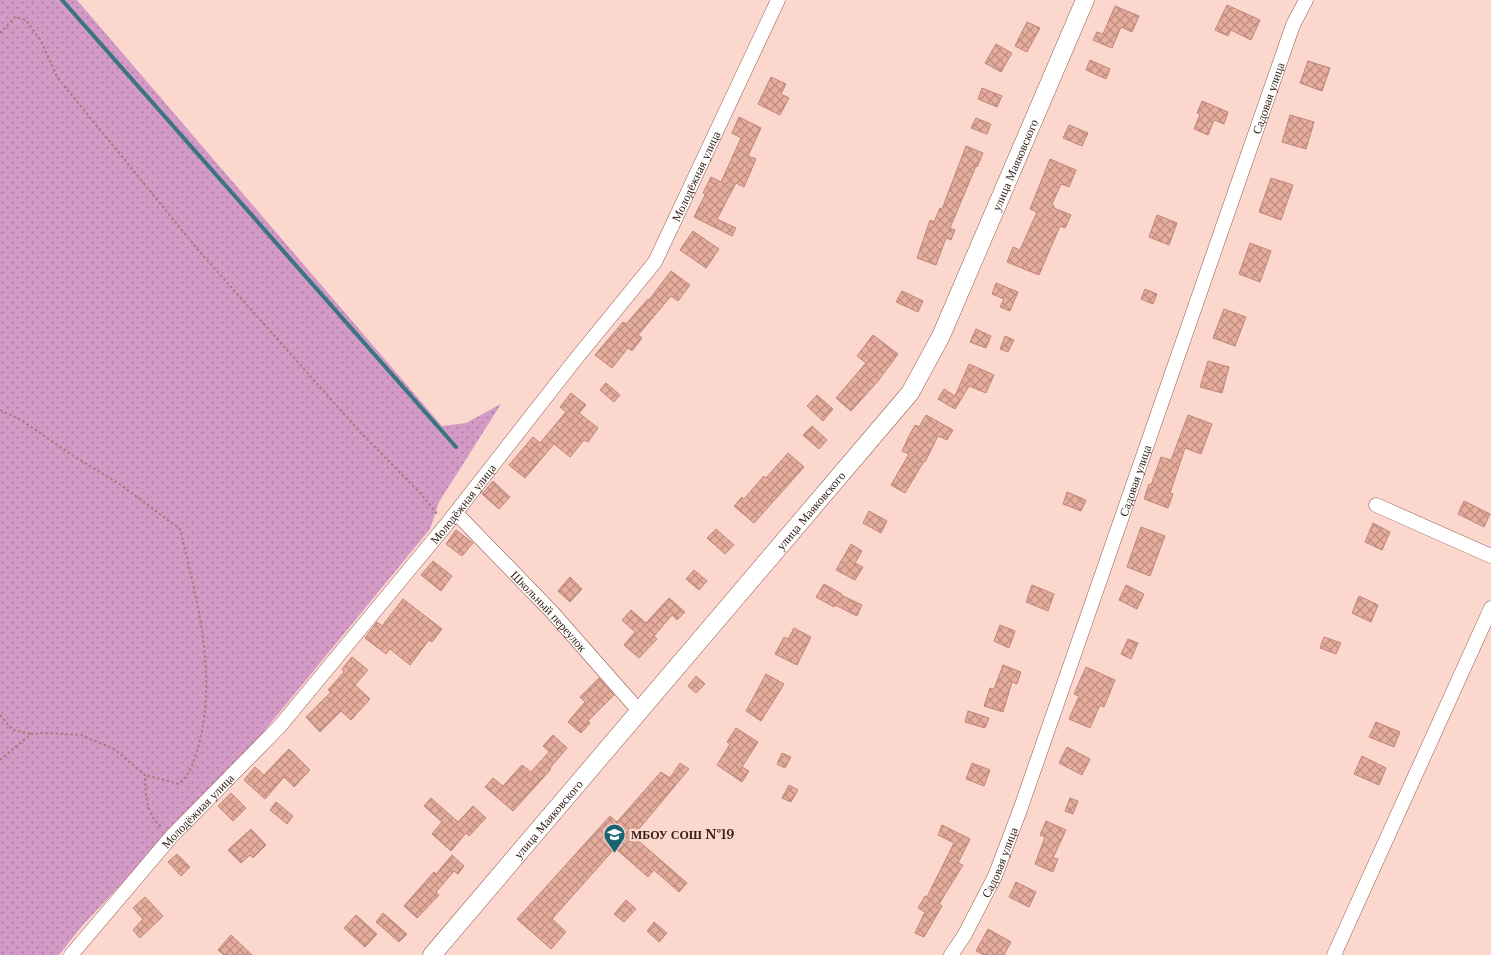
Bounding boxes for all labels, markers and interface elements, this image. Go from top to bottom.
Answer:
street label: Садовая улица [1248,59,1287,136]
street label: улица Маяковского [988,116,1041,213]
street label: Молодёжная улица [668,128,723,223]
street label: Садовая улица [1115,442,1154,518]
street label: Молодёжная улица [426,460,499,547]
street label: улица Маяковского [773,468,848,553]
street label: Школьный переулок [508,567,591,654]
street label: Молодёжная улица [158,770,237,851]
street label: улица Маяковского [510,776,586,861]
school or university icon: МБОУ СОШ №19 [603,822,627,853]
street label: Садовая улица [978,824,1021,900]
place label: МБОУ СОШ №19 [631,827,734,842]

